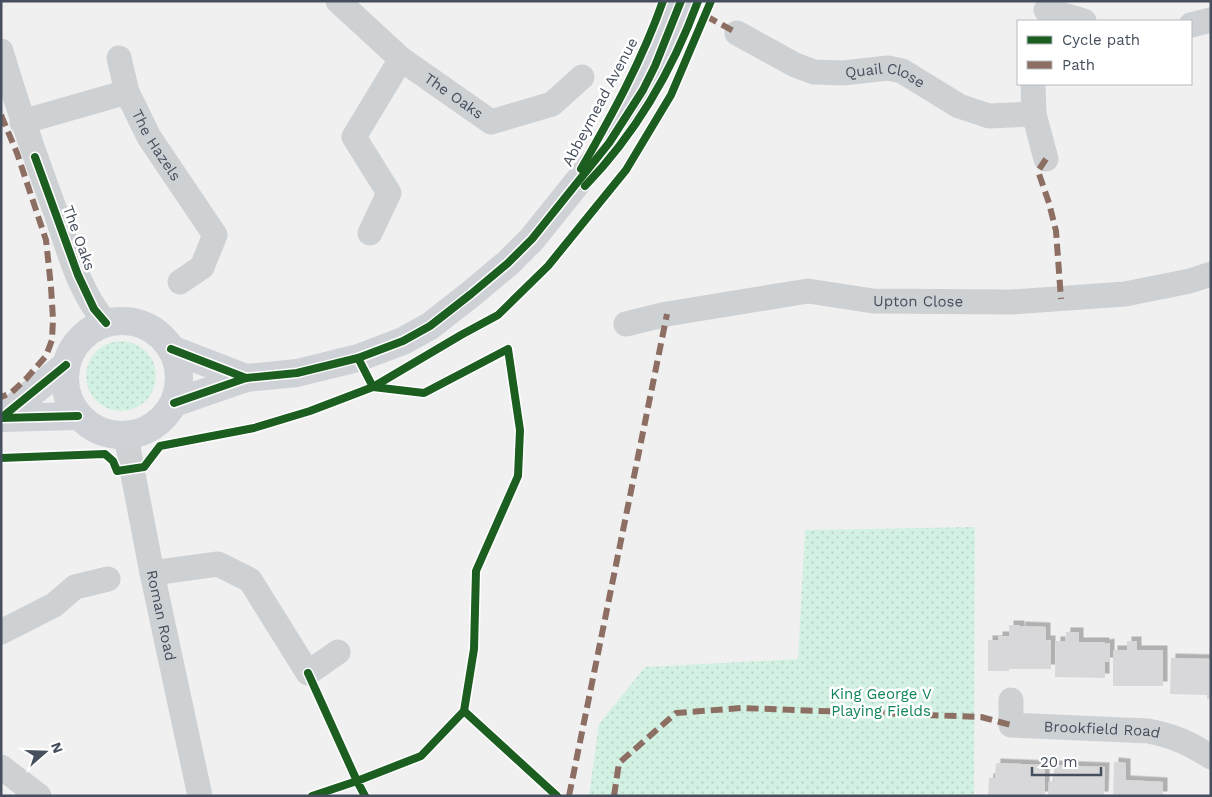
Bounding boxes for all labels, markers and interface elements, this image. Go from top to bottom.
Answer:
legend [1017,20,1192,85]
text: Cycle path [1062,31,1140,49]
street label: Abbeymead Avenue [558,35,642,169]
text: Path [1062,56,1095,74]
street label: Quail Close [844,59,928,92]
street label: The Oaks [421,69,487,123]
street label: The Hazels [128,107,185,184]
street label: The Oaks [59,203,99,273]
street label: Upton Close [873,292,963,311]
street label: Roman Road [143,568,180,663]
park label: King George V Playing Fields [830,685,932,720]
street label: Brookfield Road [1043,717,1162,742]
north arrow [20,727,70,777]
text: N [48,740,67,755]
scale bar [1032,744,1101,776]
text: 20 m [1040,753,1078,771]

